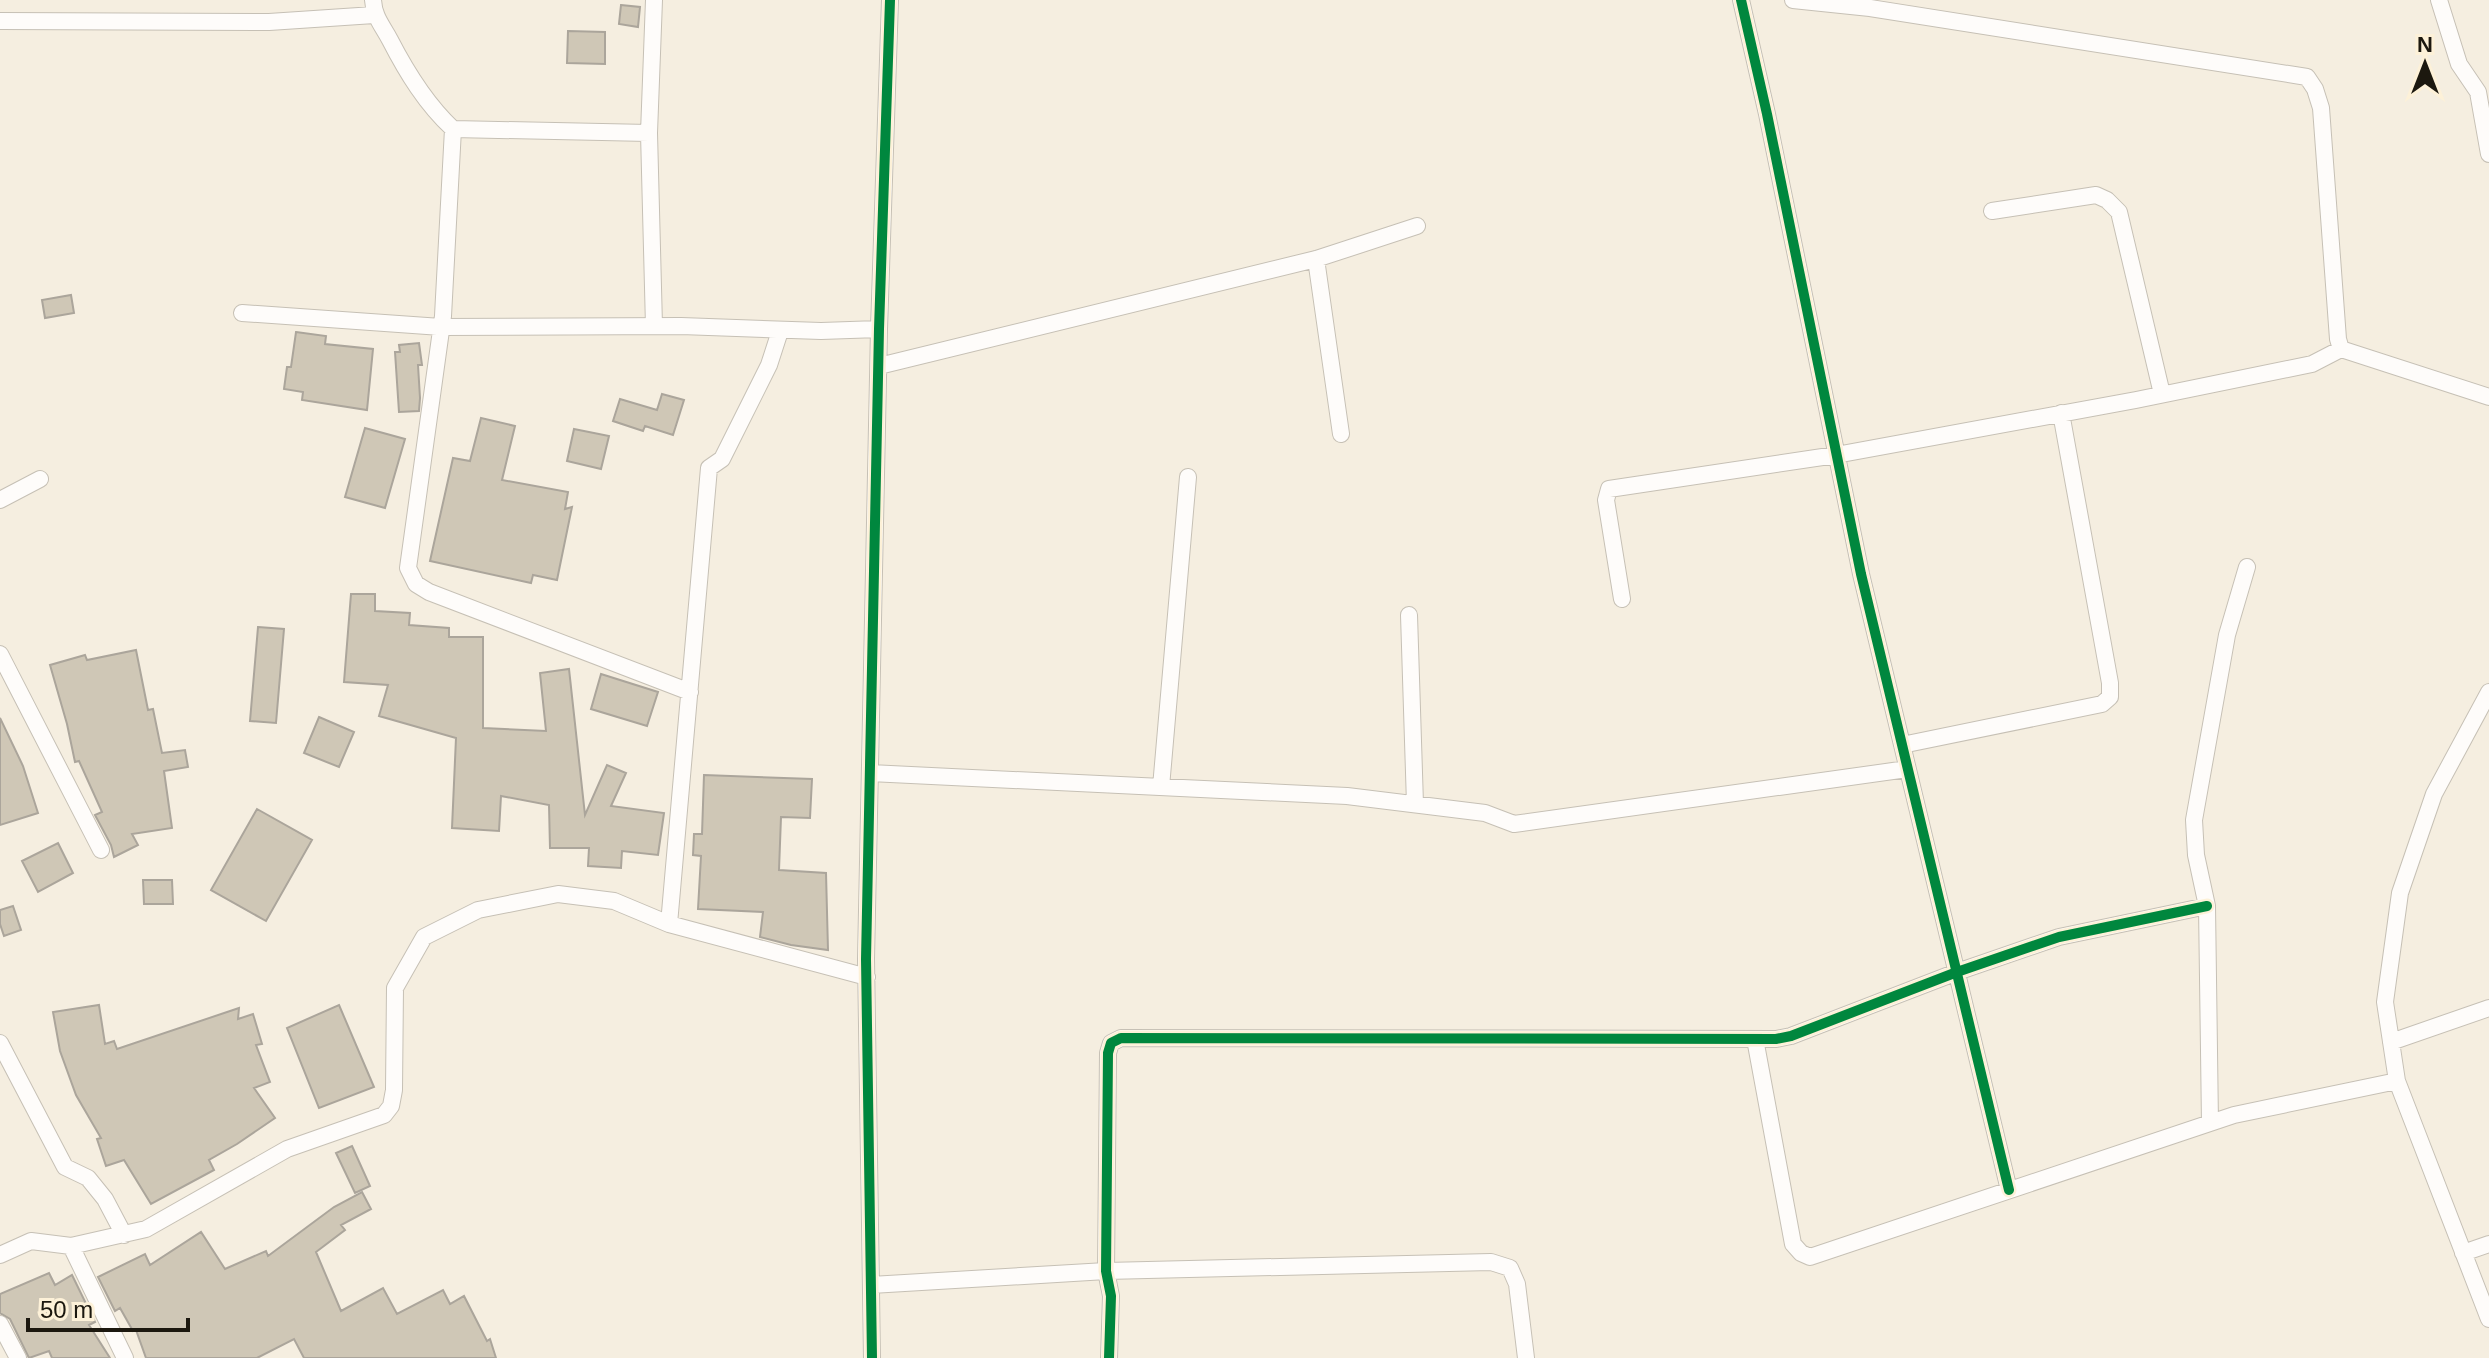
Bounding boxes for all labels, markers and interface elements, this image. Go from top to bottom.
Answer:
north arrow [2385,24,2465,104]
text: N [2417,32,2433,57]
scale bar [28,1282,188,1332]
text: 50 m [40,1296,93,1323]

